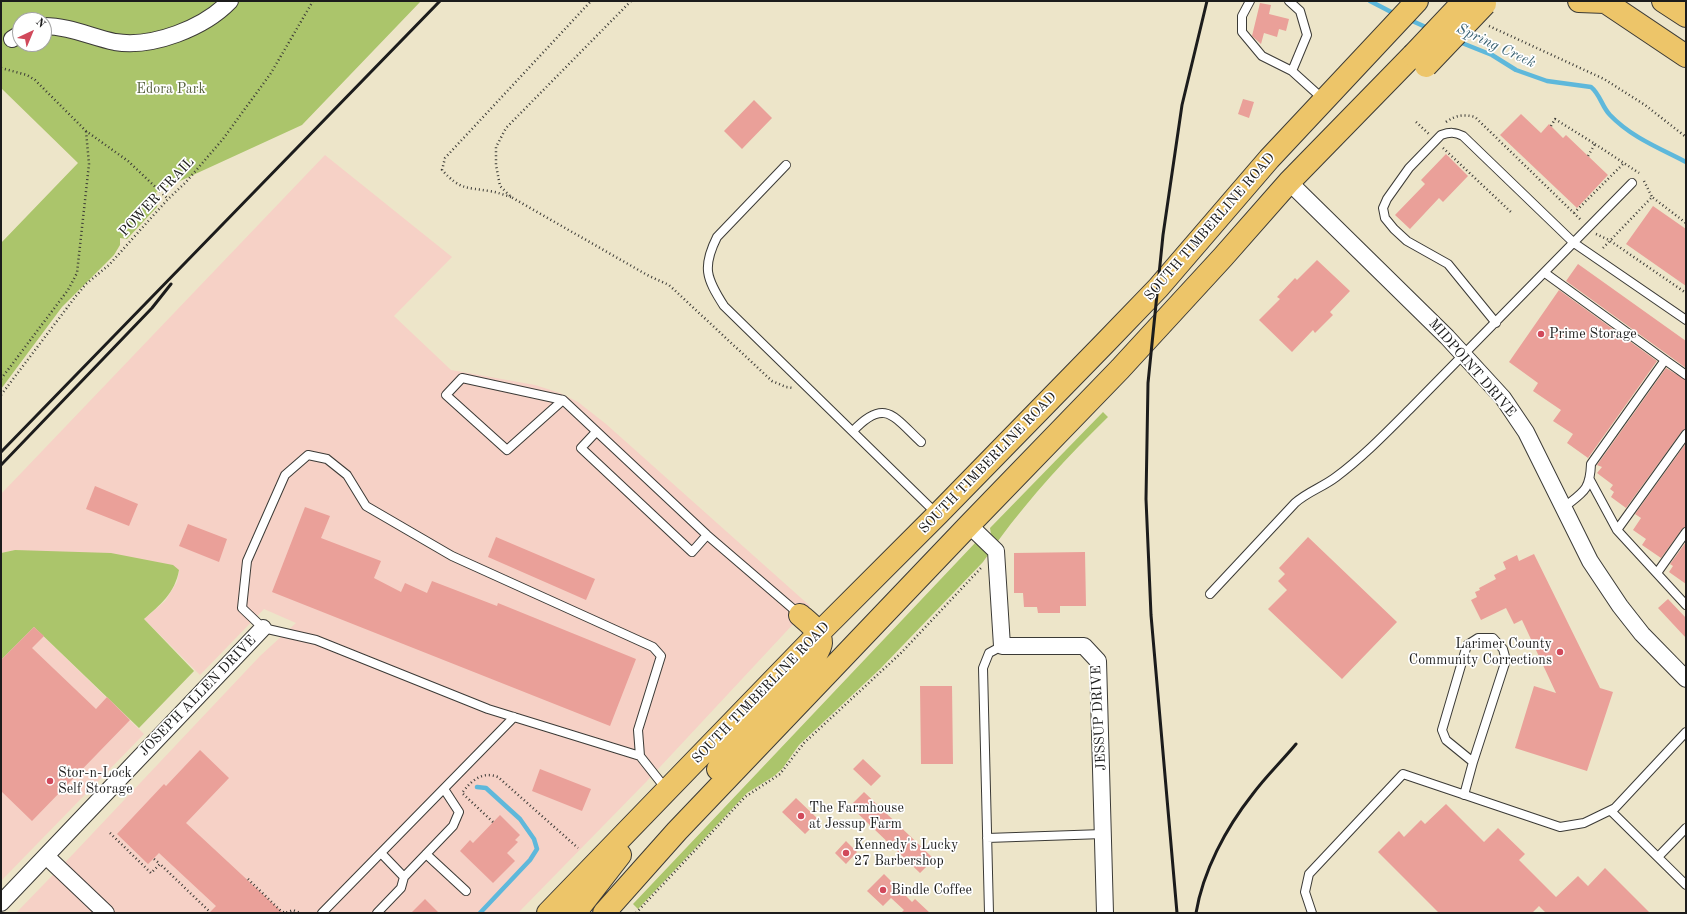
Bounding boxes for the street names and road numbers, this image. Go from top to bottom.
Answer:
street label: SOUTH TIMBERLINE ROAD [1141,150,1279,304]
street label: POWER TRAIL [116,154,198,240]
street label: MIDPOINT DRIVE [1425,315,1519,421]
street label: SOUTH TIMBERLINE ROAD [916,389,1060,537]
street label: SOUTH TIMBERLINE ROAD [689,619,833,767]
street label: JOSEPH ALLEN DRIVE [136,632,260,760]
street label: JESSUP DRIVE [1088,665,1110,771]

